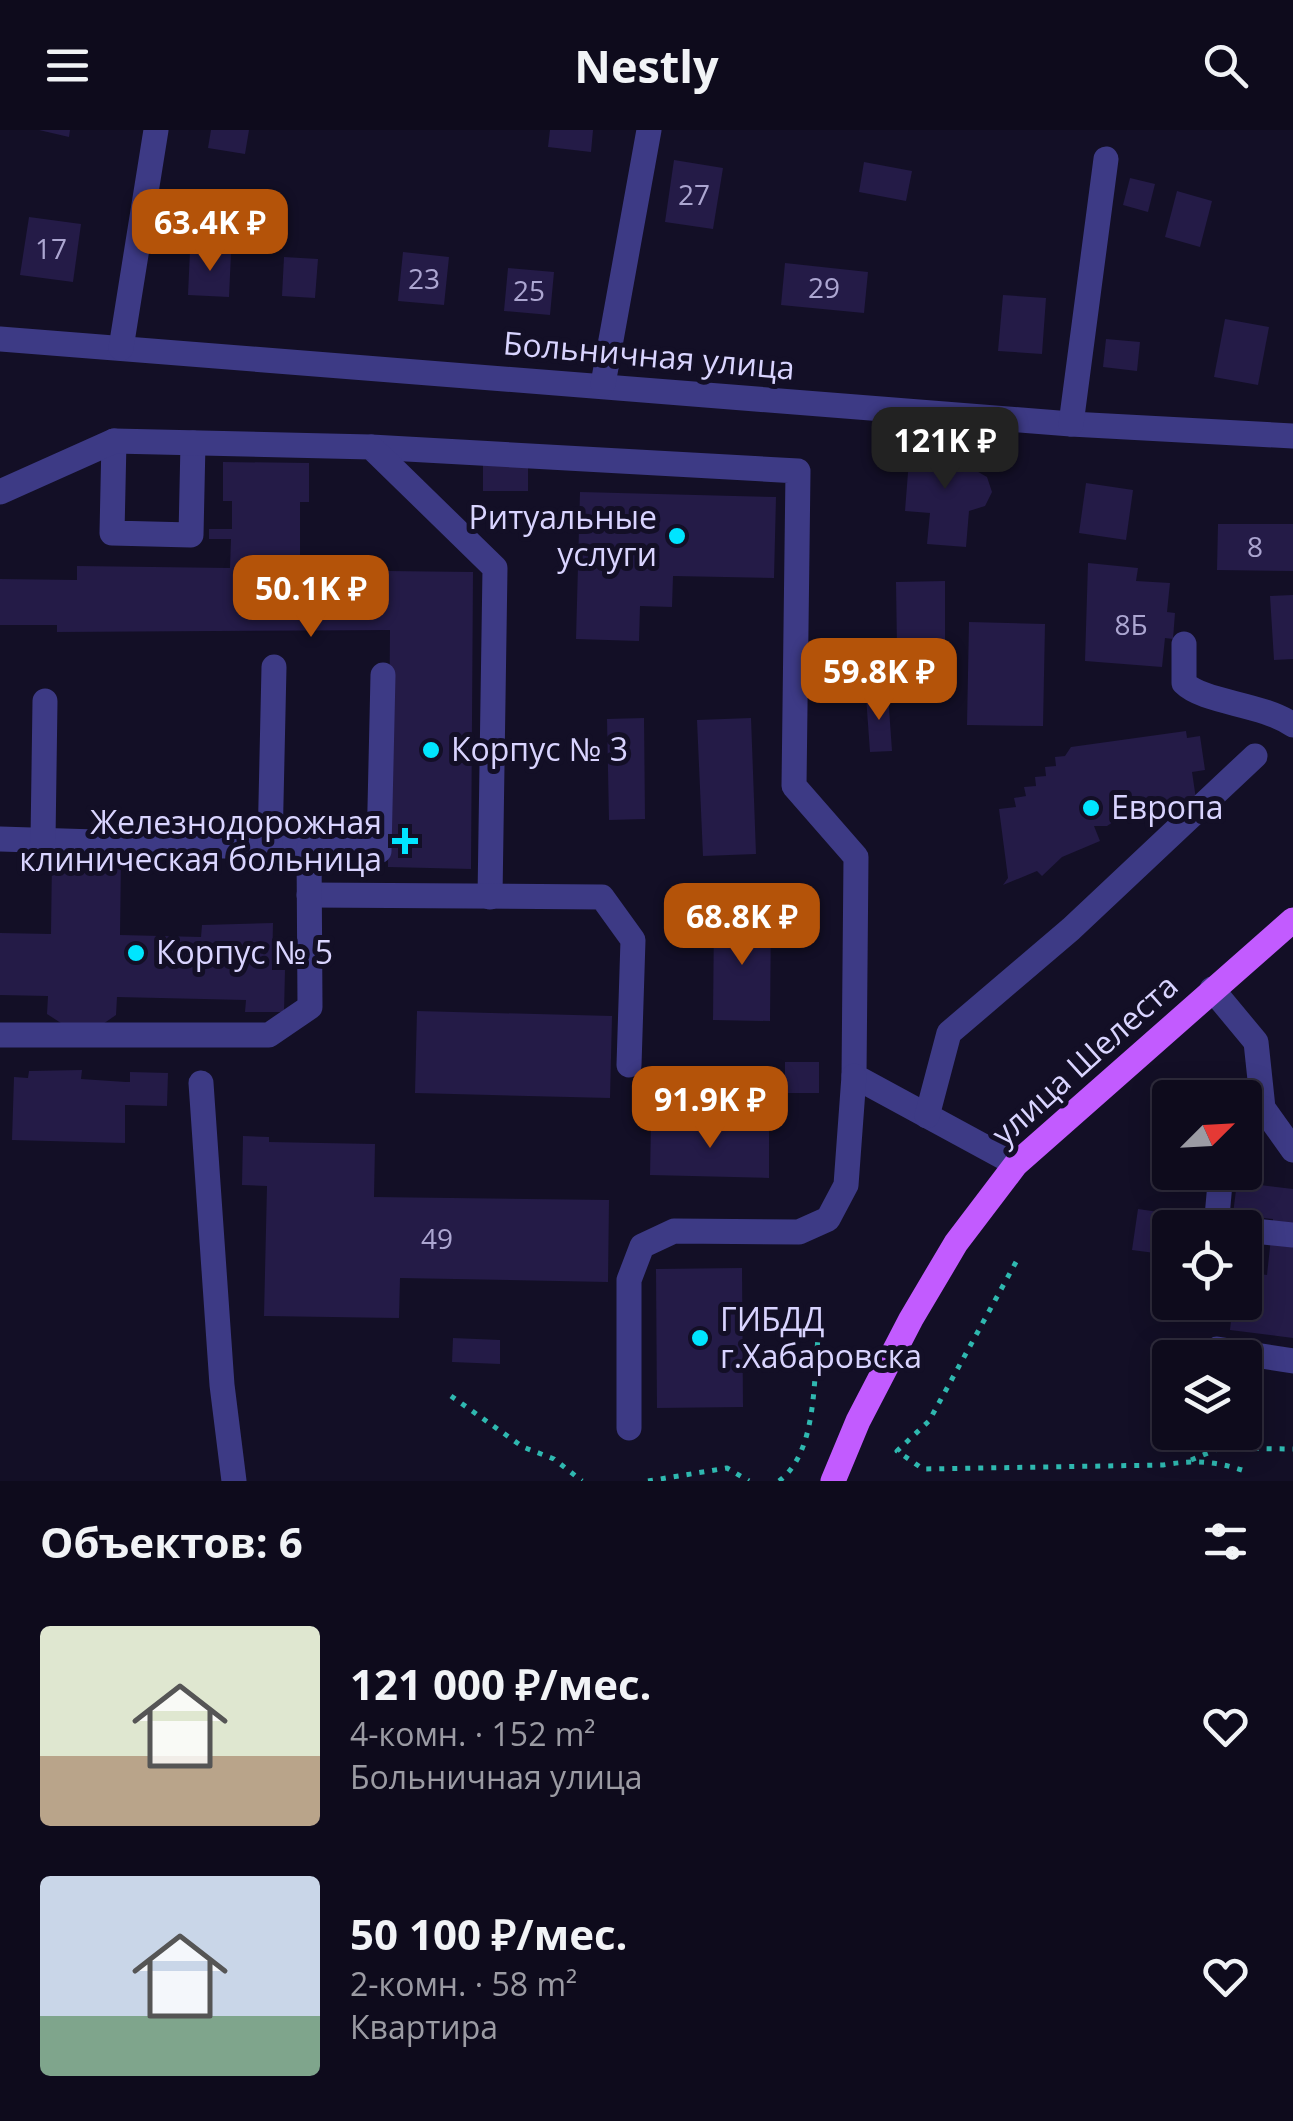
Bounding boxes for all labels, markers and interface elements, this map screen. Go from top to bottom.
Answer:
text: Nestly [574,35,719,96]
icon: menu [40,38,95,93]
icon: search [1198,38,1253,93]
house number: 27 [678,175,710,213]
pin: 63.4K ₽ [118,189,302,274]
text: 63.4K ₽ [154,200,266,243]
house number: 17 [35,229,67,267]
house number: 23 [408,259,440,297]
house number: 29 [808,268,840,306]
house number: 25 [513,271,545,309]
street label: Больничная улица [502,320,797,389]
pin: 121K ₽ [864,407,1026,492]
text: 121K ₽ [893,418,997,461]
place label: Ритуальные услуги [469,495,657,575]
marker: Ритуальные услуги [666,525,688,547]
house number: 8 [1247,527,1263,565]
pin: 50.1K ₽ [219,555,403,640]
text: 50.1K ₽ [255,566,367,609]
house number: 8Б [1114,605,1148,643]
pin: 59.8K ₽ [787,638,971,723]
text: 59.8K ₽ [823,649,935,692]
place label: Корпус № 3 [451,727,628,770]
marker: Корпус № 3 [420,739,442,761]
place label: Европа [1111,785,1224,828]
marker: Европа [1080,797,1102,819]
place label: Железнодорожная клиническая больница [19,800,382,880]
marker: Железнодорожная клиническая больница [392,828,418,854]
pin: 68.8K ₽ [650,883,834,968]
text: 68.8K ₽ [686,894,798,937]
place label: Корпус № 5 [156,930,333,973]
marker: Корпус № 5 [125,942,147,964]
street label: улица Шелеста [982,964,1186,1154]
pin: 91.9K ₽ [618,1066,802,1151]
text: 91.9K ₽ [654,1077,766,1120]
north arrow [1152,1080,1262,1190]
map controls [1152,1080,1262,1450]
button: locate [1152,1210,1262,1320]
house number: 49 [421,1219,453,1257]
place label: ГИБДД г.Хабаровска [720,1297,922,1377]
marker: ГИБДД г.Хабаровска [689,1327,711,1349]
button: layers [1152,1340,1262,1450]
text: Объектов: 6 [40,1513,303,1570]
icon: filters [1198,1514,1253,1569]
text: 121 000 ₽/мес. [350,1655,652,1712]
icon: home [120,1666,240,1786]
icon: heart [1198,1699,1253,1754]
text: 4-комн. · 152 m² [350,1712,595,1755]
text: Больничная улица [350,1755,643,1798]
text: 50 100 ₽/мес. [350,1905,628,1962]
icon: home [120,1916,240,2036]
icon: heart [1198,1949,1253,2004]
text: 2-комн. · 58 m² [350,1962,577,2005]
text: Квартира [350,2005,498,2048]

